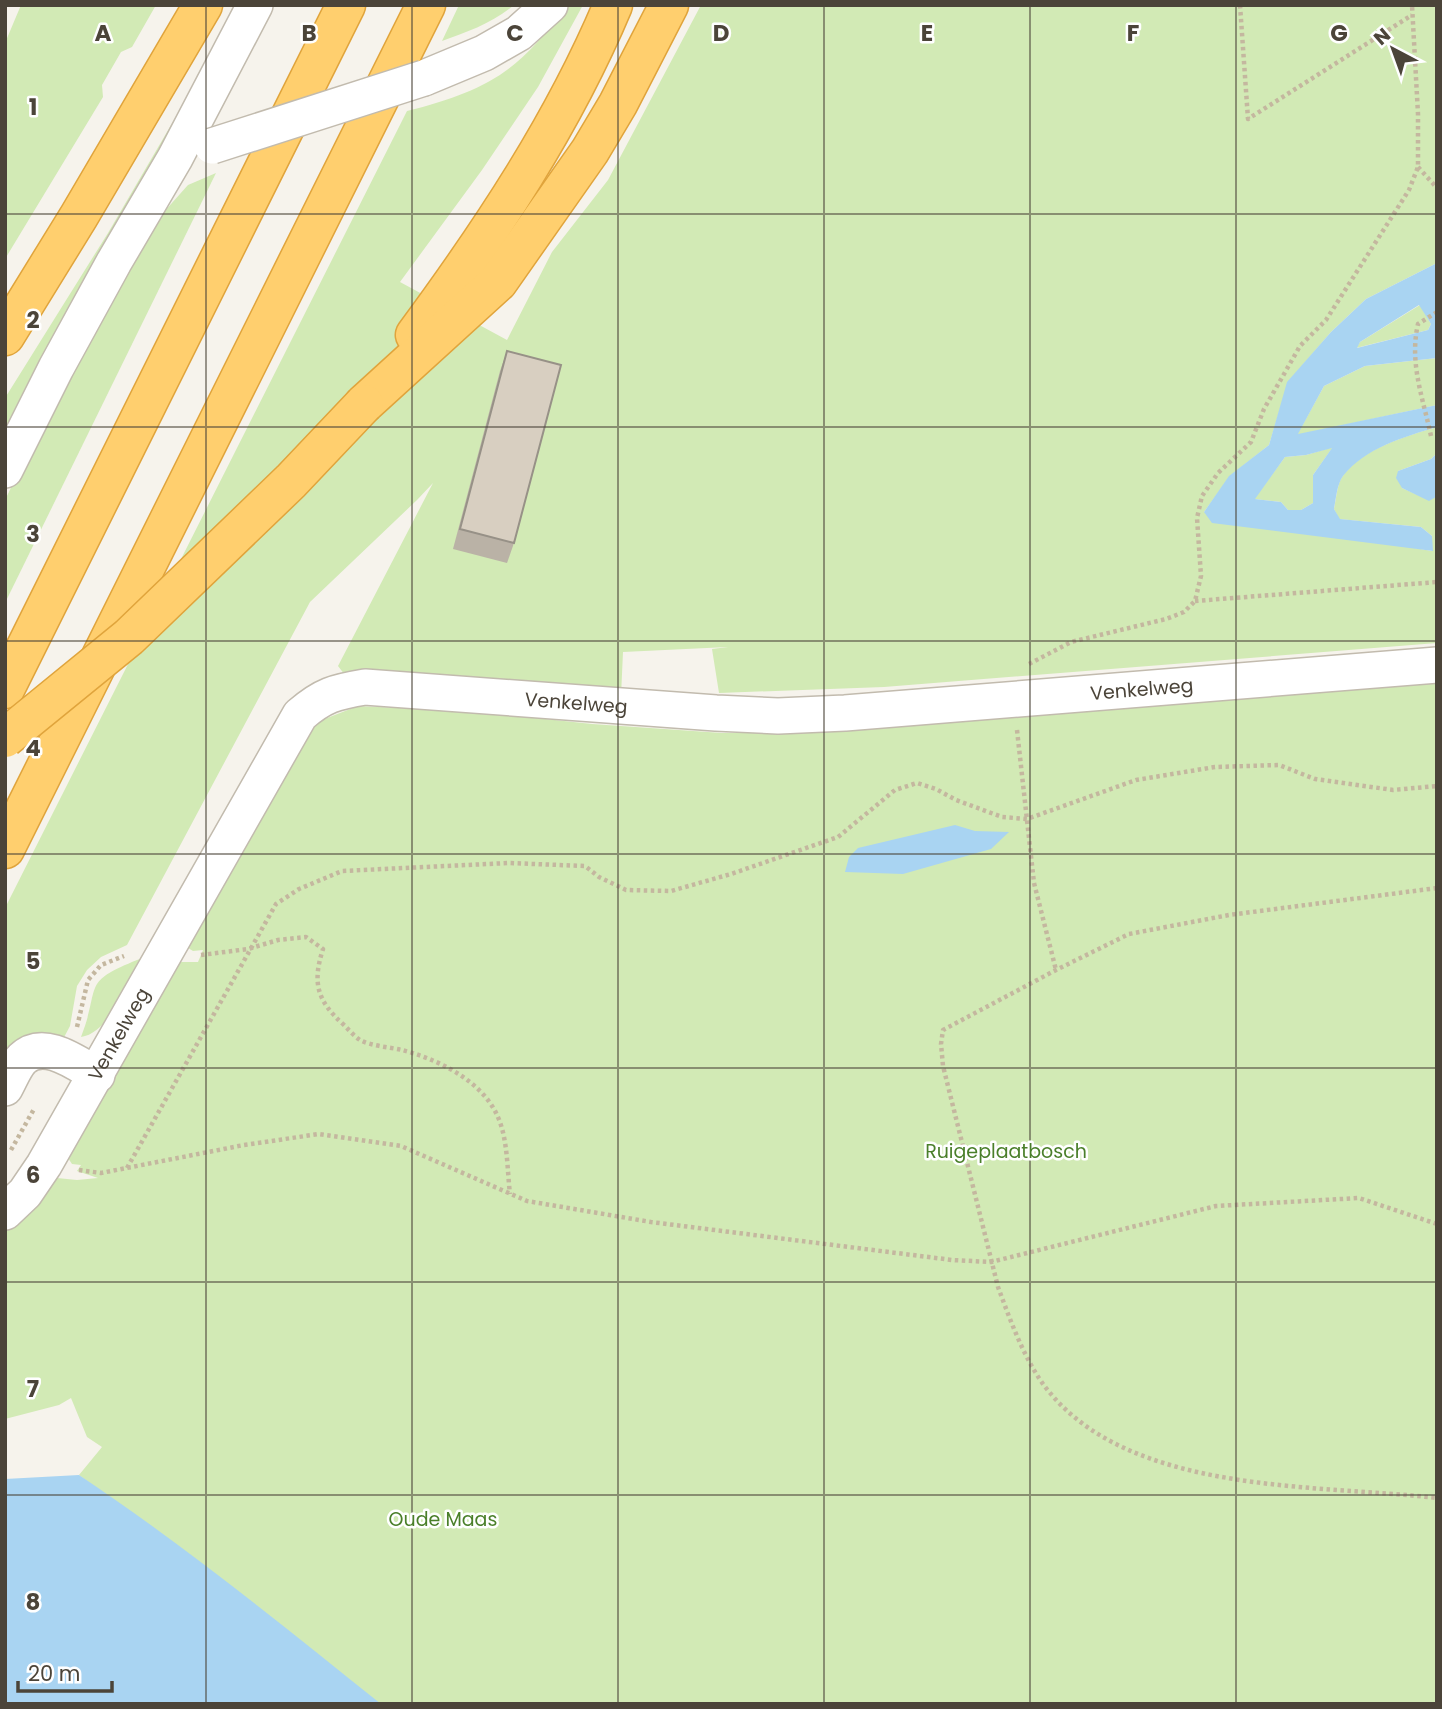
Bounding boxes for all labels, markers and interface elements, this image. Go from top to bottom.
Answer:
north arrow [1358,14,1428,84]
text: A [95,17,112,49]
text: B [301,17,317,49]
text: C [506,17,524,49]
text: D [713,17,729,49]
text: E [921,17,933,49]
text: F [1127,17,1139,49]
text: G [1330,17,1348,49]
text: N [1368,22,1396,51]
text: 1 [29,91,37,123]
text: 2 [26,304,40,336]
text: 3 [26,518,40,550]
street label: Venkelweg [1089,671,1194,707]
street label: Venkelweg [524,685,629,720]
text: 4 [25,732,41,764]
text: 5 [26,945,40,977]
street label: Venkelweg [81,983,156,1086]
park label: Ruigeplaatbosch [925,1138,1087,1165]
text: 6 [26,1159,40,1191]
text: 7 [27,1373,39,1405]
park label: Oude Maas [389,1506,497,1533]
text: 8 [26,1586,40,1618]
scale bar [18,1650,112,1694]
text: 20 m [28,1659,81,1688]

